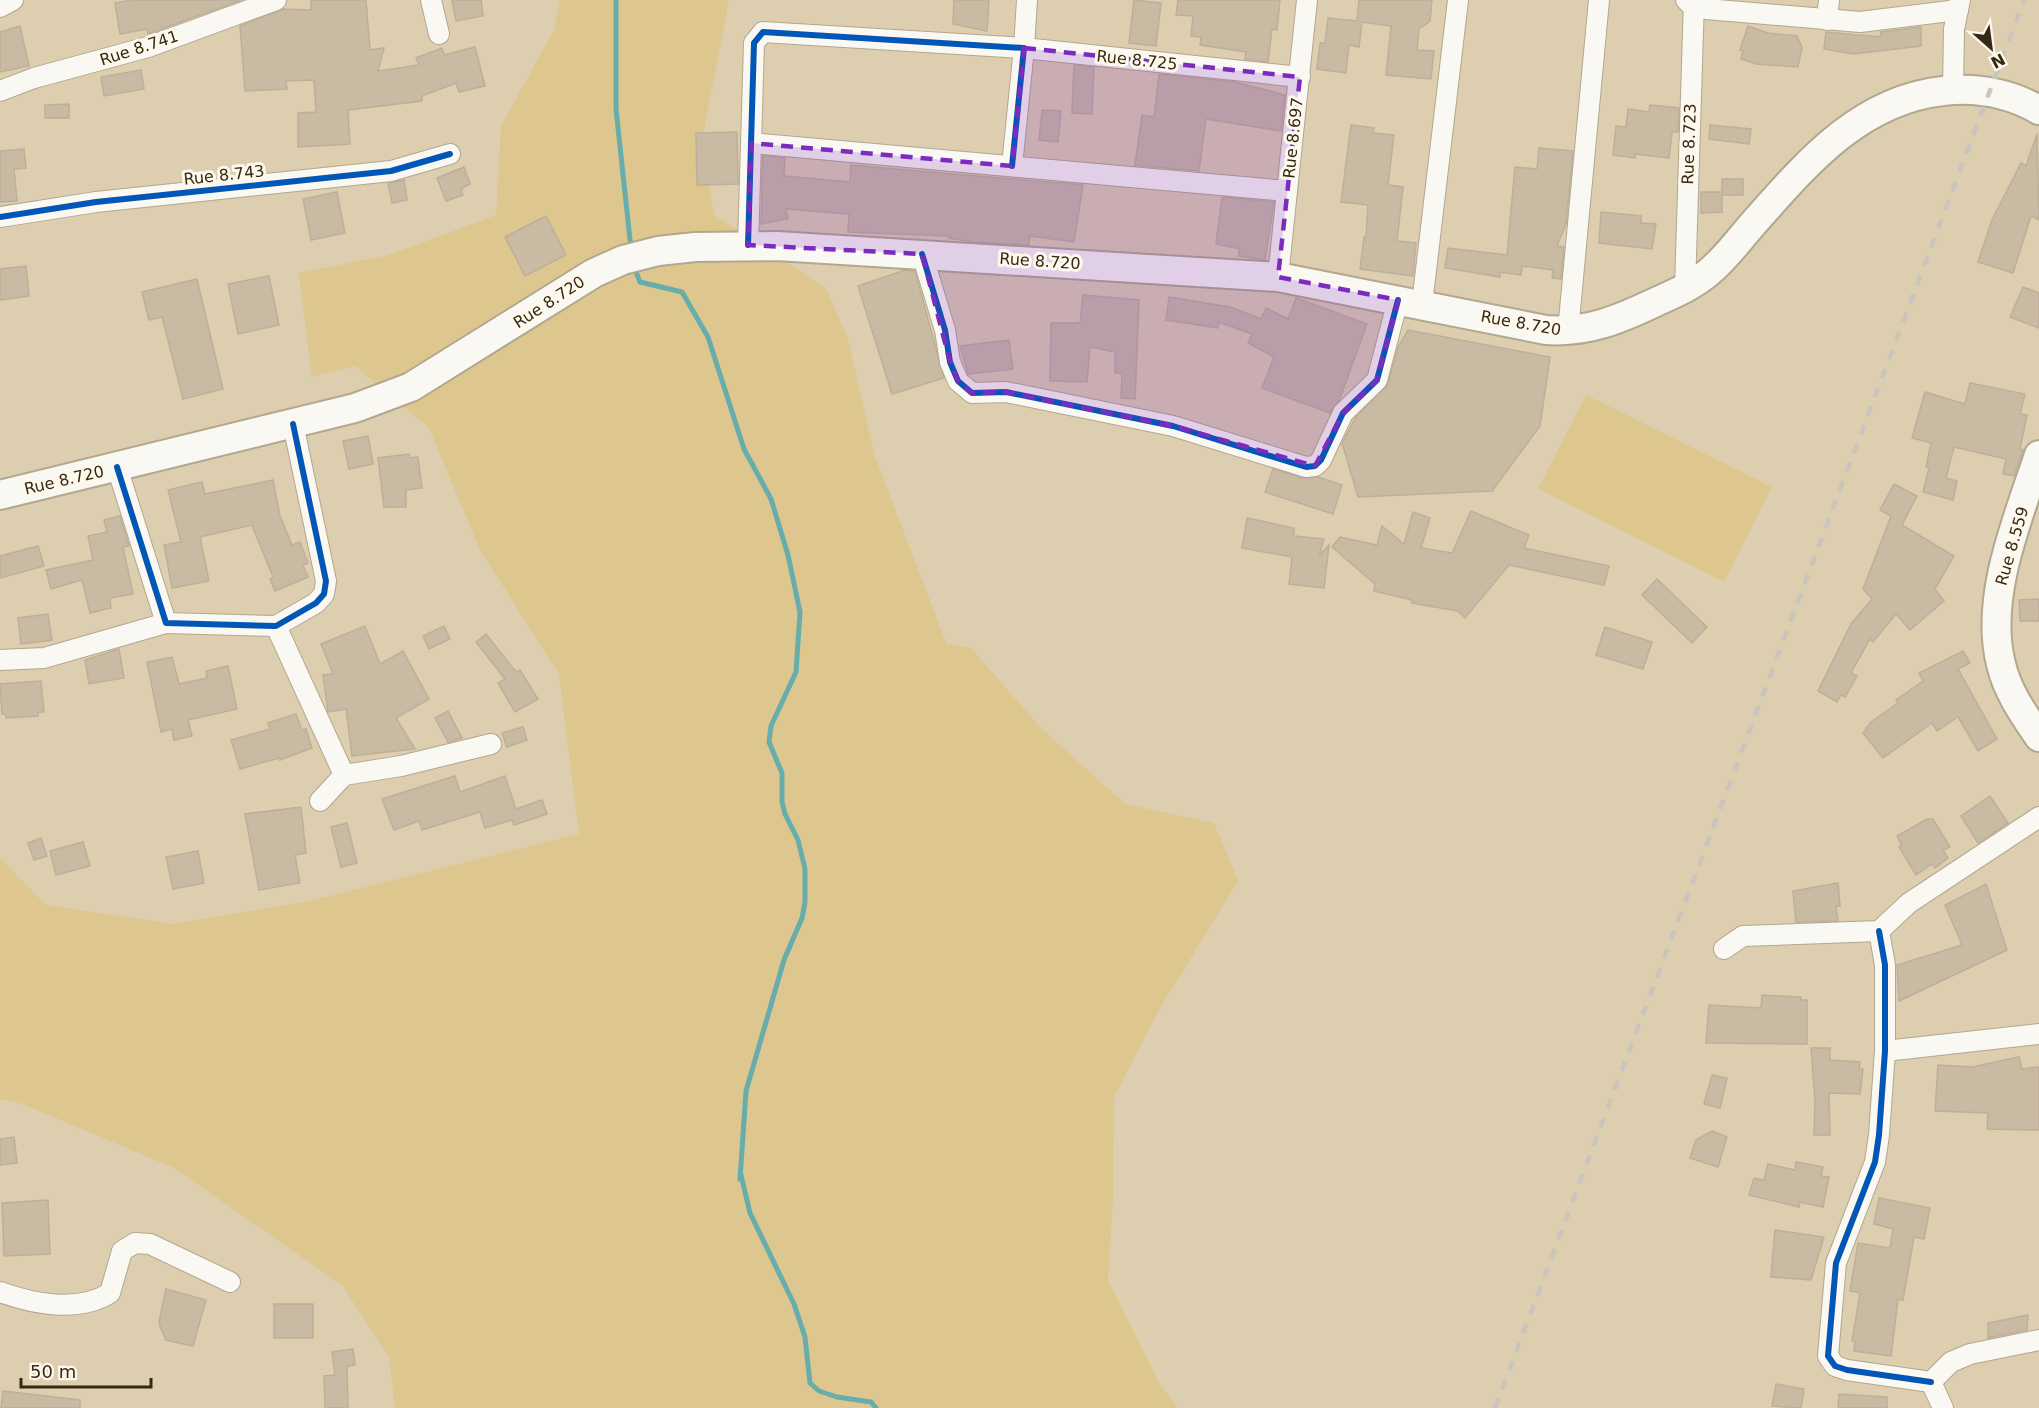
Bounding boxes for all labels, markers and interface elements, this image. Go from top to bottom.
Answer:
north arrow [1961,18,2021,78]
street label: Rue 8.741 [97,26,181,70]
street label: Rue 8.725 [1096,46,1178,74]
text: N [1987,49,2008,72]
street label: Rue 8.697 [1279,97,1307,179]
street label: Rue 8.723 [1678,103,1700,185]
street label: Rue 8.743 [183,161,265,189]
street label: Rue 8.720 [999,249,1081,273]
street label: Rue 8.720 [510,272,588,332]
street label: Rue 8.720 [1479,307,1563,339]
street label: Rue 8.720 [22,462,106,498]
street label: Rue 8.559 [1992,504,2032,588]
scale bar [21,1351,152,1389]
text: 50 m [30,1361,76,1382]

